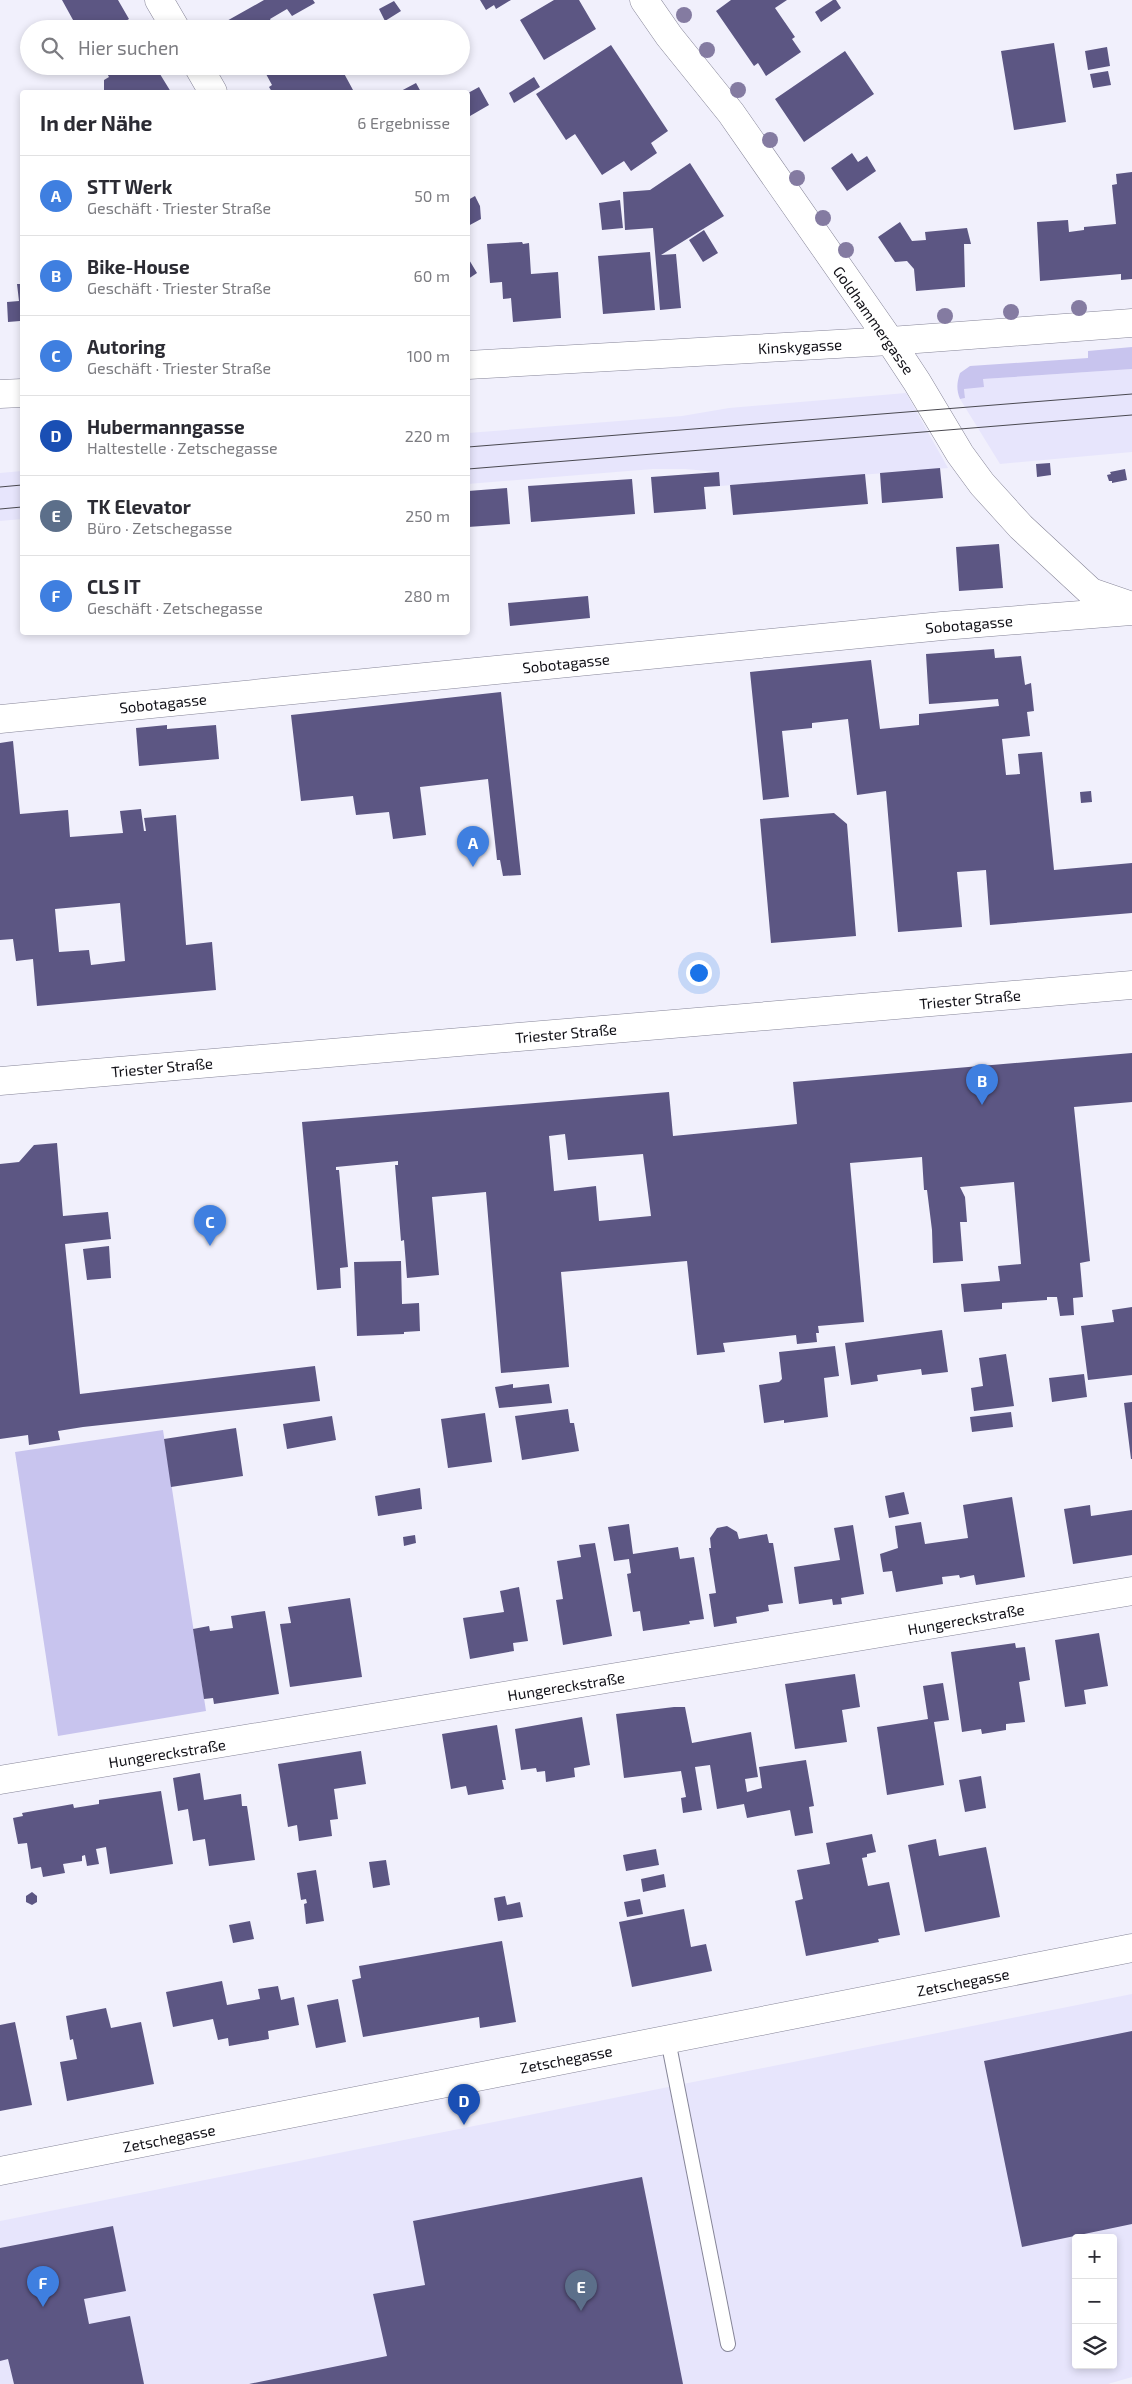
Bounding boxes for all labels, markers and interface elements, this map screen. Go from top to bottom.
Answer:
search box [20,20,470,75]
icon: search [38,34,66,62]
text: Hier suchen [78,36,179,59]
text: In der Nähe [40,110,152,135]
text: 6 Ergebnisse [357,113,450,132]
text: STT Werk [87,175,172,198]
text: A [51,186,61,205]
text: 50 m [414,186,450,205]
text: Geschäft · Triester Straße [87,198,271,217]
text: Bike-House [87,255,190,278]
street label: Goldhammergasse [830,262,918,378]
text: B [51,266,61,285]
text: 60 m [414,266,450,285]
text: Geschäft · Triester Straße [87,278,271,297]
text: Autoring [87,335,166,358]
street label: Kinskygasse [757,335,843,357]
text: C [51,346,61,365]
text: 100 m [407,346,450,365]
text: Geschäft · Triester Straße [87,358,271,377]
text: Hubermanngasse [87,415,245,438]
text: D [51,426,61,445]
text: 220 m [405,426,450,445]
text: Haltestelle · Zetschegasse [87,438,278,457]
text: TK Elevator [87,495,191,518]
text: E [51,506,61,525]
text: 250 m [405,506,450,525]
text: Büro · Zetschegasse [87,518,232,537]
text: CLS IT [87,575,141,598]
text: F [52,586,60,605]
text: 280 m [404,586,450,605]
text: Geschäft · Zetschegasse [87,598,263,617]
street label: Sobotagasse [924,611,1014,637]
street label: Sobotagasse [521,649,611,677]
street label: Sobotagasse [118,689,208,717]
pin: A [457,826,489,867]
your location [686,960,712,986]
street label: Triester Straße [918,986,1022,1012]
street label: Triester Straße [514,1020,618,1046]
street label: Triester Straße [110,1054,214,1080]
pin: B [966,1064,998,1105]
pin: C [194,1205,226,1246]
street label: Hungereckstraße [906,1600,1026,1638]
street label: Hungereckstraße [506,1668,626,1704]
street label: Hungereckstraße [107,1735,227,1771]
street label: Zetschegasse [915,1964,1011,2000]
street label: Zetschegasse [518,2041,614,2077]
pin: D [448,2084,480,2125]
street label: Zetschegasse [121,2120,217,2156]
map controls [1072,2234,1117,2369]
button: + [1072,2234,1117,2279]
pin: F [27,2266,59,2307]
pin: E [565,2270,597,2311]
button: − [1072,2279,1117,2324]
button: layers [1072,2324,1117,2369]

